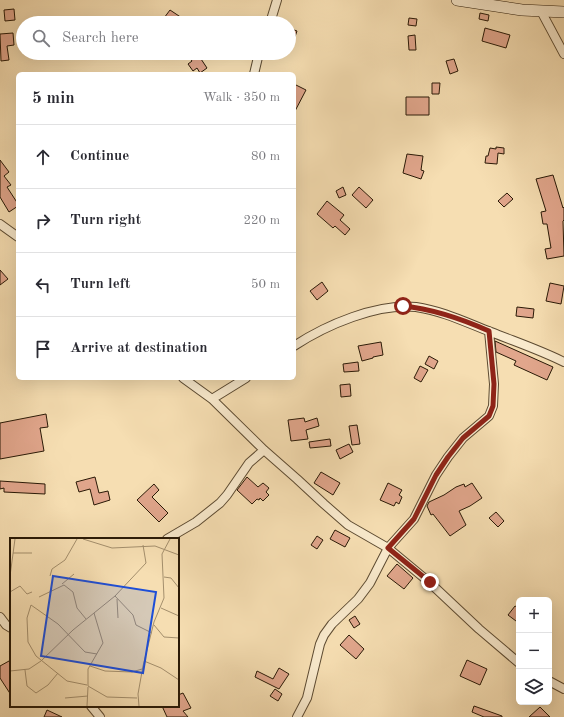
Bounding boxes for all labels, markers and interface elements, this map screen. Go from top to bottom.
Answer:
search box [16,16,296,60]
icon: search [30,27,52,49]
text: Search here [62,31,139,46]
text: 5 min [32,90,75,107]
text: Walk · 350 m [203,91,280,104]
icon: ahead [32,146,54,168]
text: Continue [70,149,129,164]
text: 80 m [251,150,280,163]
icon: right [32,210,54,232]
text: Turn right [70,213,141,228]
text: 220 m [243,214,280,227]
icon: left [32,274,54,296]
text: Turn left [70,277,130,292]
text: 50 m [251,278,280,291]
route start [394,297,412,315]
icon: arrive [32,338,54,360]
text: Arrive at destination [70,341,208,356]
inset map [10,538,179,707]
route end [421,573,439,591]
map controls [516,597,552,705]
button: + [516,597,552,633]
button: − [516,633,552,669]
button: layers [516,669,552,705]

